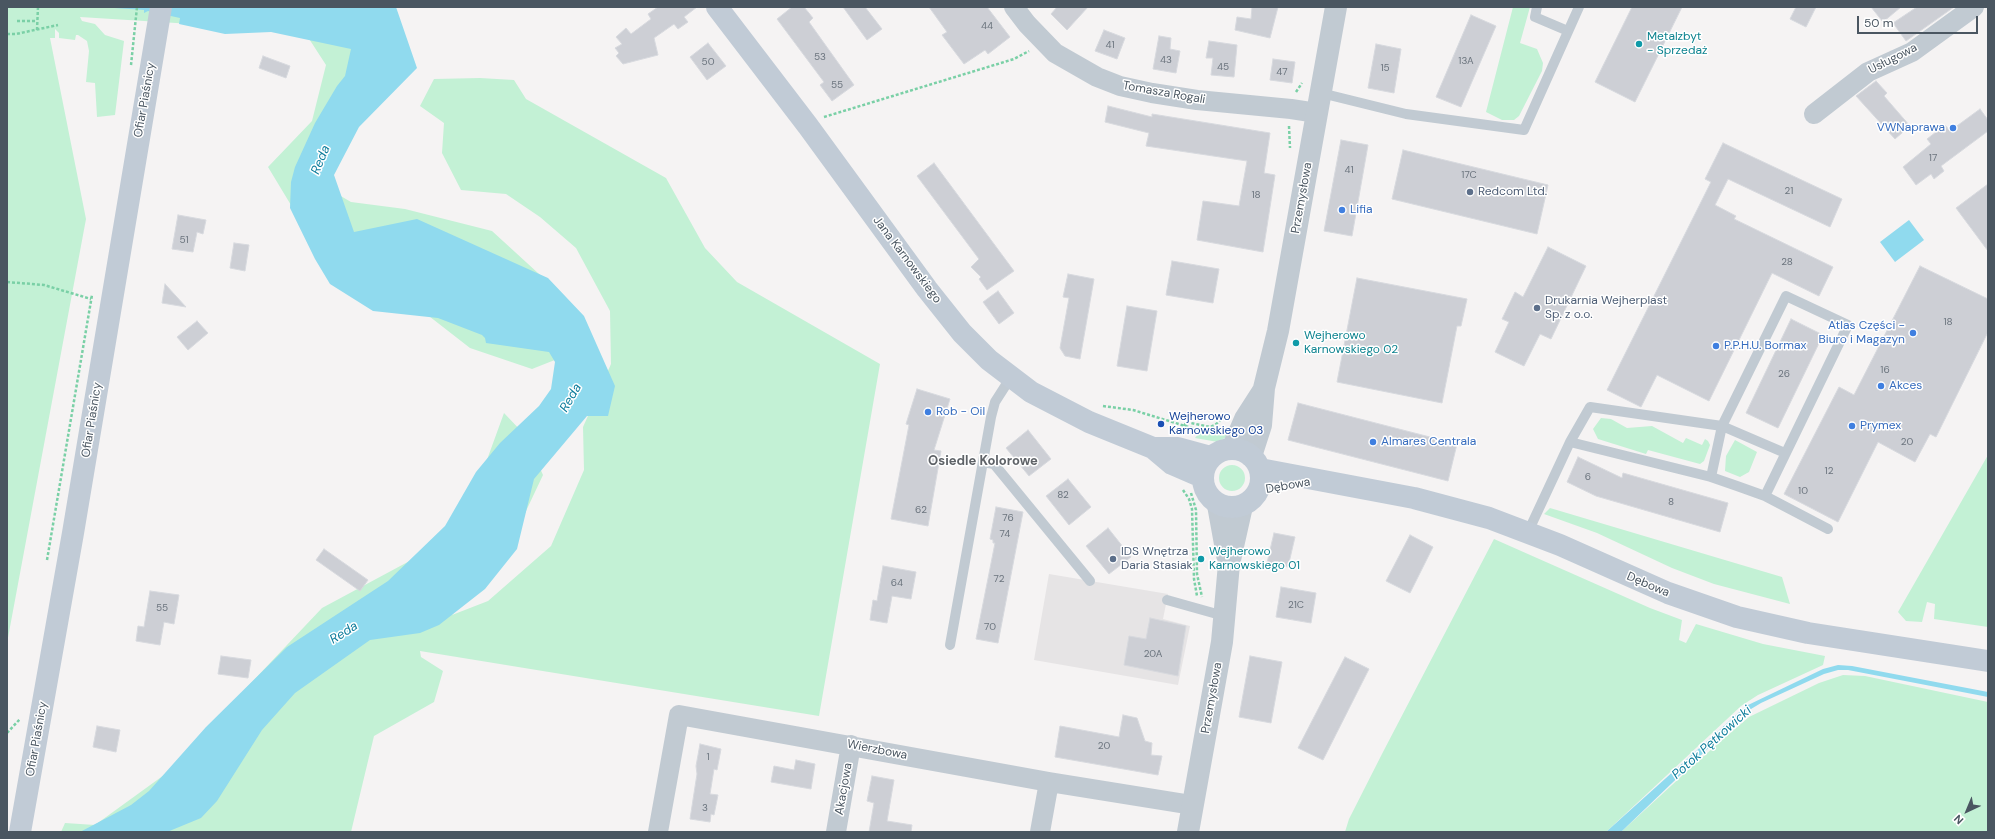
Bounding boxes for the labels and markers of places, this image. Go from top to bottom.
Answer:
place label: Metalzbyt - Sprzedaż [1647,30,1707,58]
marker: Metalzbyt - Sprzedaż [1634,39,1644,49]
place label: VWNaprawa [1877,121,1945,135]
marker: VWNaprawa [1948,123,1958,133]
place label: Redcom Ltd. [1478,185,1547,199]
marker: Redcom Ltd. [1465,187,1475,197]
place label: Lifia [1350,203,1372,217]
marker: Lifia [1337,205,1347,215]
place label: Drukarnia Wejherplast Sp. z o.o. [1545,294,1667,322]
marker: Drukarnia Wejherplast Sp. z o.o. [1532,303,1542,313]
place label: Atlas Części - Biuro i Magazyn [1819,319,1905,347]
marker: Atlas Części - Biuro i Magazyn [1908,328,1918,338]
place label: Wejherowo Karnowskiego 02 [1304,329,1398,357]
marker: Wejherowo Karnowskiego 02 [1291,338,1301,348]
place label: P.P.H.U. Bormax [1724,339,1806,353]
marker: P.P.H.U. Bormax [1711,341,1721,351]
place label: Akces [1889,379,1922,393]
marker: Akces [1876,381,1886,391]
place label: Rob - Oil [936,405,985,419]
marker: Rob - Oil [923,407,933,417]
place label: Wejherowo Karnowskiego 03 [1169,410,1263,438]
marker: Wejherowo Karnowskiego 03 [1156,419,1166,429]
place label: Prymex [1860,419,1901,433]
marker: Prymex [1847,421,1857,431]
place label: Almares Centrala [1381,435,1476,449]
marker: Almares Centrala [1368,437,1378,447]
place label: IDS Wnętrza Daria Stasiak [1121,545,1192,573]
place label: Wejherowo Karnowskiego 01 [1209,545,1300,573]
marker: IDS Wnętrza Daria Stasiak [1108,554,1118,564]
marker: Wejherowo Karnowskiego 01 [1196,554,1206,564]

